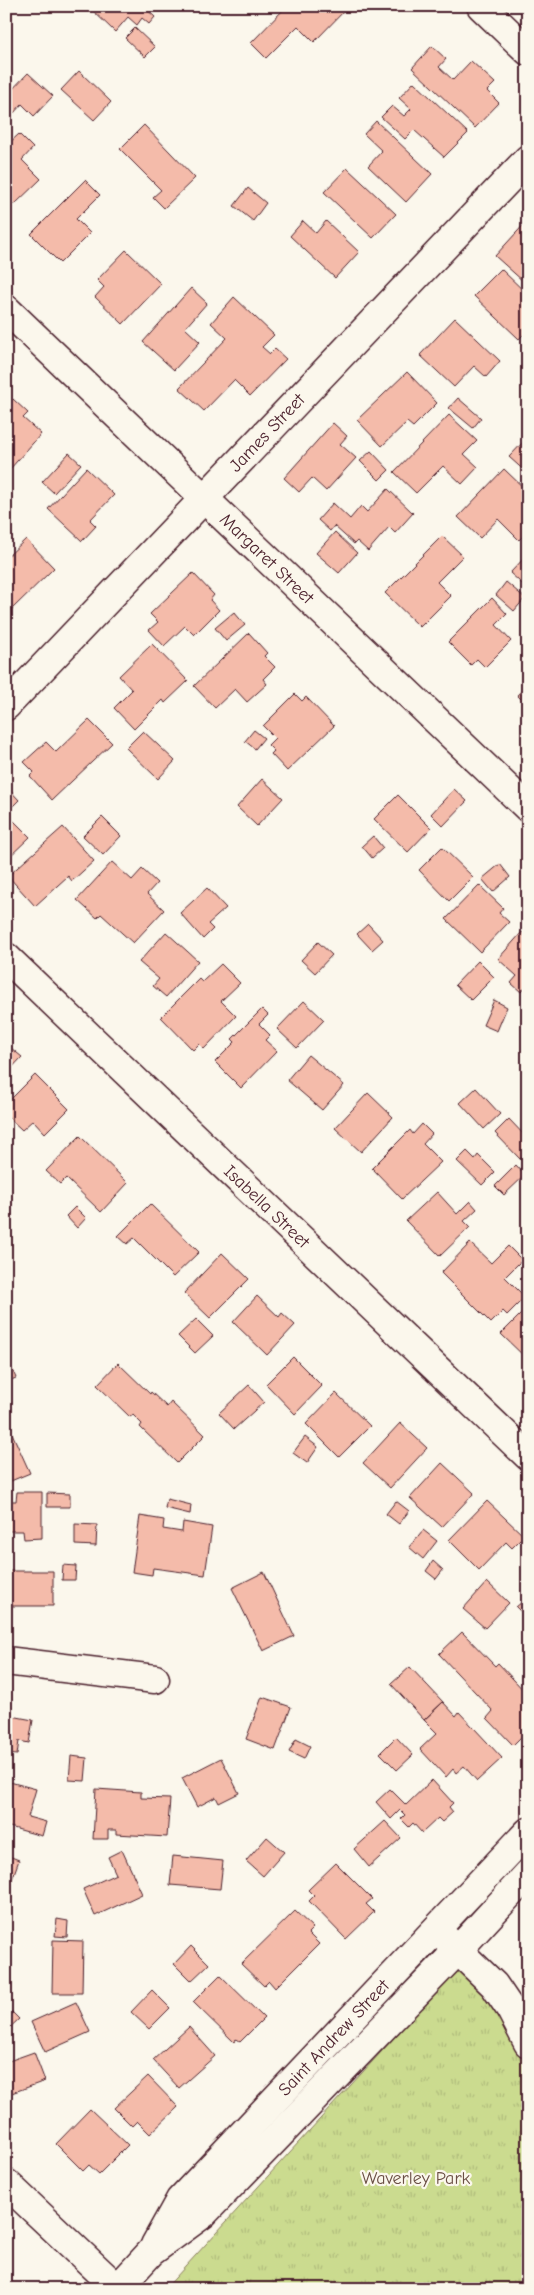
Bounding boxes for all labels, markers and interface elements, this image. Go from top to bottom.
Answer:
street label: James Street [225,389,310,476]
street label: Margaret Street [215,509,319,609]
street label: Isabella Street [219,1161,315,1253]
street label: Saint Andrew Street [274,1975,394,2100]
park label: Waverley Park [362,2168,471,2189]

